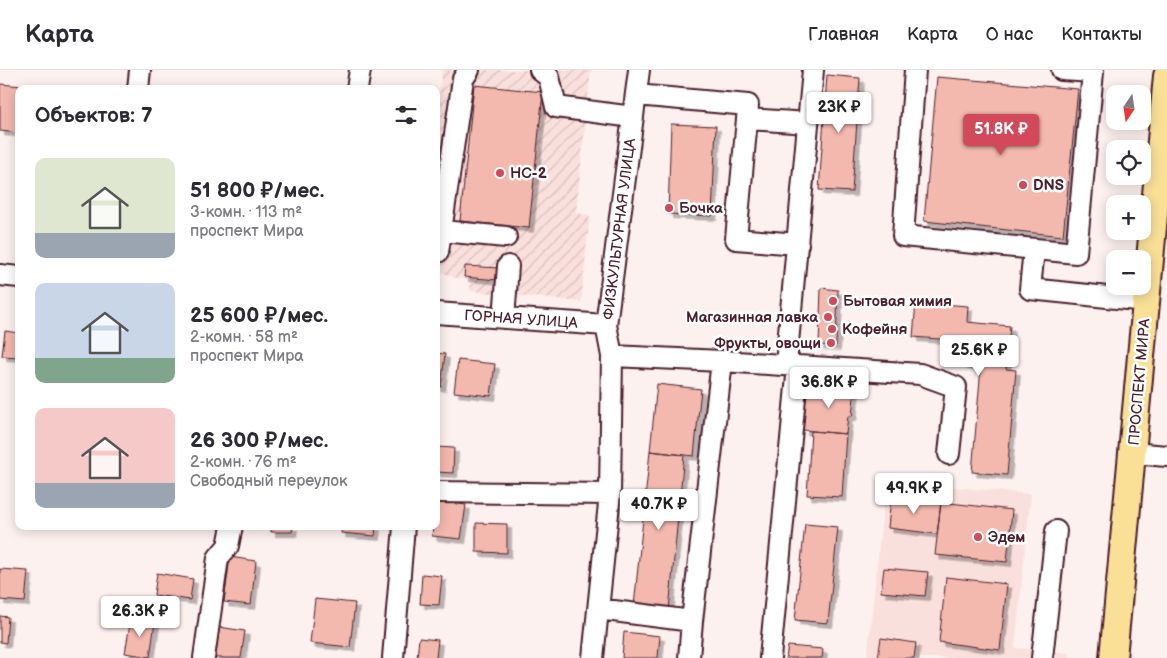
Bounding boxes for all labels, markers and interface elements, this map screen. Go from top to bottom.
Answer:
text: Карта [25,20,94,49]
text: Главная [808,24,879,45]
text: Карта [907,24,958,45]
text: О нас [986,24,1033,45]
text: Контакты [1061,24,1142,45]
north arrow [1106,85,1151,130]
map controls [1106,85,1151,295]
pin: 23K ₽ [804,92,874,134]
text: 23K ₽ [817,98,861,117]
icon: filters [392,101,420,129]
text: Объектов: 7 [35,103,153,128]
pin: 51.8K ₽ [955,114,1047,156]
text: 51.8K ₽ [974,120,1028,139]
street label: ФИЗКУЛЬТУРНАЯ УЛИЦА [599,136,640,321]
button: locate [1106,140,1151,185]
place label: НС-2 [510,164,547,183]
marker: НС-2 [494,167,506,179]
place label: DNS [1033,176,1064,195]
icon: home [75,178,135,238]
text: 51 800 ₽/мес. [190,178,324,203]
marker: DNS [1017,179,1029,191]
button: + [1106,195,1151,240]
place label: Бочка [679,199,723,218]
marker: Бочка [663,202,675,214]
text: 3-комн. · 113 m² [190,203,302,222]
text: проспект Мира [190,222,304,241]
button: − [1106,250,1151,295]
place label: Бытовая химия [843,292,952,311]
marker: Бытовая химия [827,295,839,307]
icon: home [75,303,135,363]
text: 25 600 ₽/мес. [190,303,328,328]
street label: ГОРНАЯ УЛИЦА [464,306,579,333]
place label: Магазинная лавка [686,308,818,327]
marker: Магазинная лавка [822,311,834,323]
street label: ПРОСПЕКТ МИРА [1124,317,1155,446]
place label: Кофейня [842,320,907,339]
marker: Кофейня [826,323,838,335]
text: 2-комн. · 58 m² [190,328,298,347]
place label: Фрукты, овощи [714,334,821,353]
pin: 25.6K ₽ [933,334,1025,377]
marker: Фрукты, овощи [825,337,837,349]
text: 25.6K ₽ [951,341,1007,360]
text: проспект Мира [190,347,304,366]
pin: 36.8K ₽ [783,366,875,409]
text: 36.8K ₽ [801,373,857,392]
icon: home [75,428,135,488]
text: 26 300 ₽/мес. [190,428,328,453]
text: 2-комн. · 76 m² [190,453,297,472]
text: Свободный переулок [190,472,347,491]
pin: 49.9K ₽ [868,472,960,515]
text: 49.9K ₽ [886,479,942,498]
pin: 40.7K ₽ [613,488,705,531]
text: 40.7K ₽ [631,495,687,514]
place label: Эдем [988,528,1025,547]
marker: Эдем [972,531,984,543]
pin: 26.3K ₽ [94,596,186,638]
text: 26.3K ₽ [112,602,168,621]

